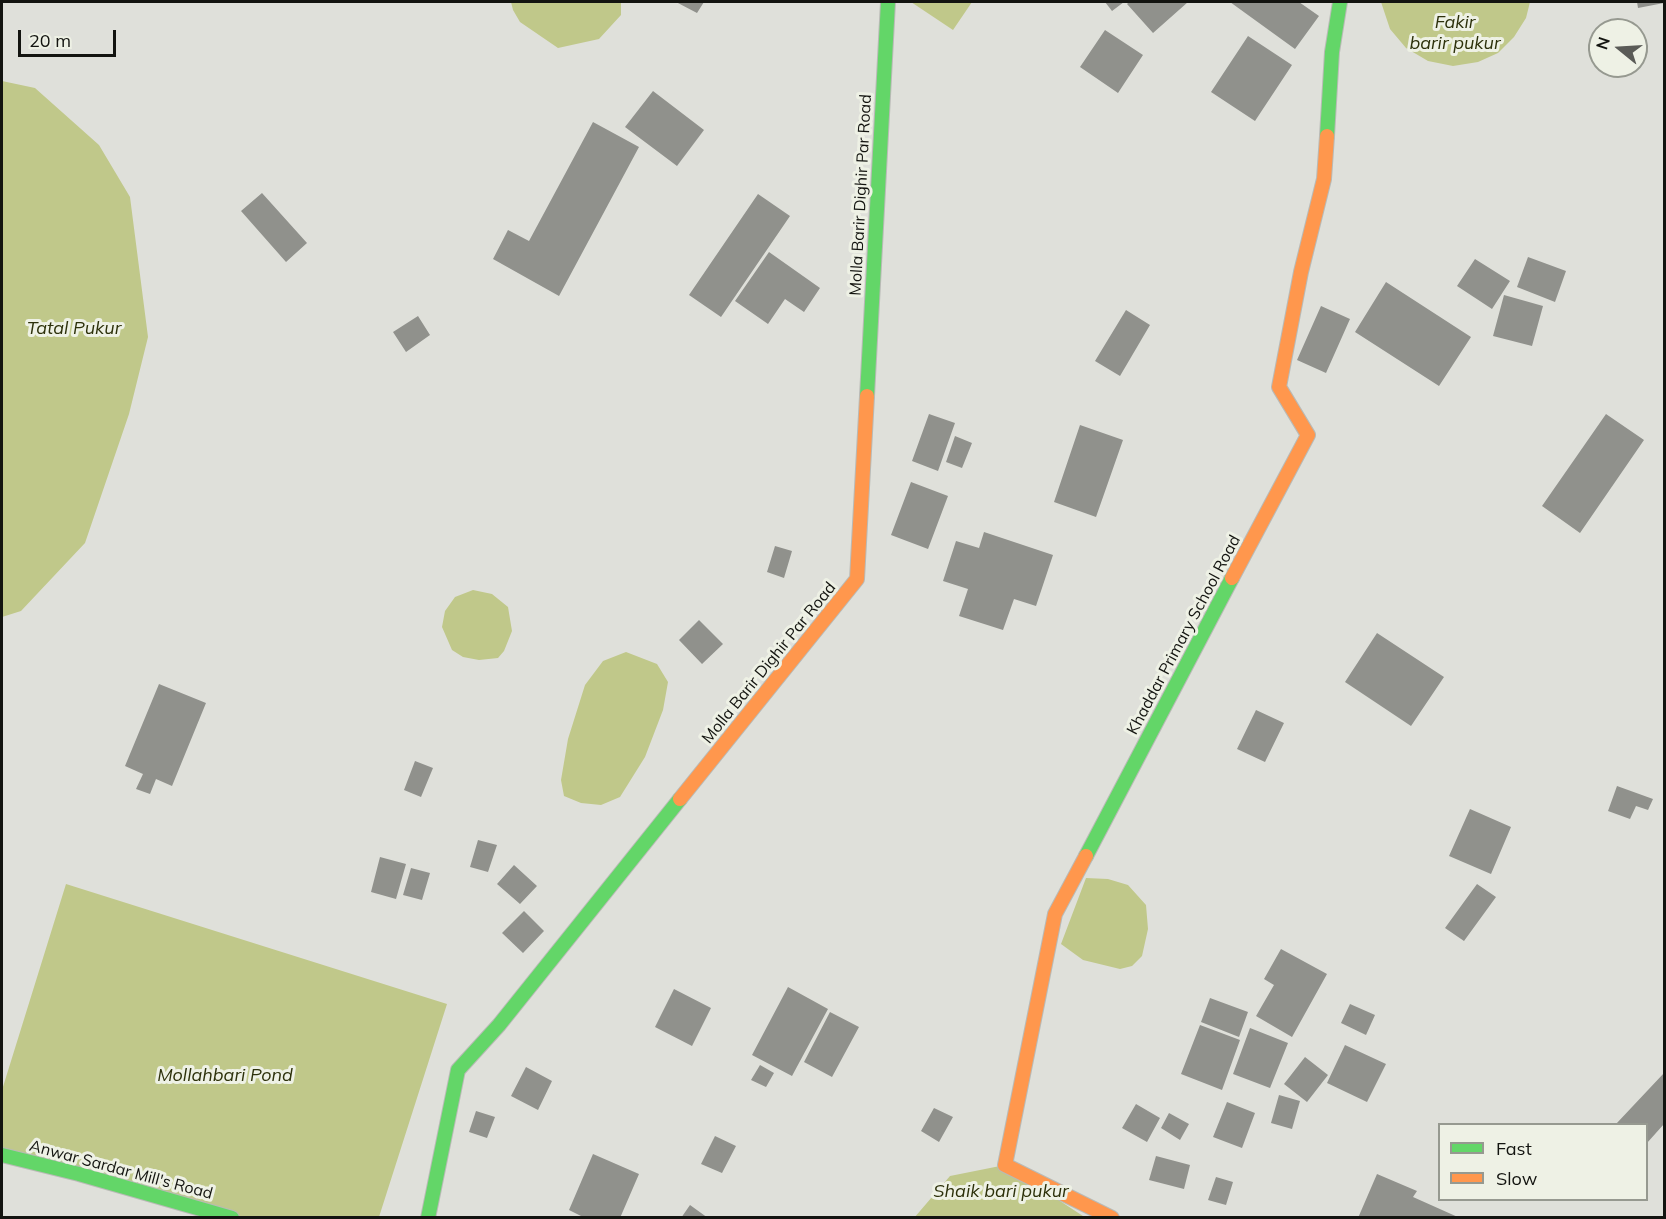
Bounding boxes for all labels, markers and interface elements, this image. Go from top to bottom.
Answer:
water label: Fakir barir pukur [1409,12,1501,54]
scale bar [21,18,118,56]
north arrow [1588,18,1648,78]
text: 20 m [29,29,71,52]
text: N [1591,34,1614,52]
street label: Molla Barir Dighir Par Road [846,94,876,296]
water label: Tatal Pukur [27,318,121,340]
street label: Khaddar Primary School Road [1123,532,1245,738]
street label: Molla Barir Dighir Par Road [698,579,840,747]
water label: Mollahbari Pond [157,1065,293,1087]
legend [1438,1123,1648,1201]
street label: Anwar Sardar Mill's Road [27,1136,215,1204]
text: Fast [1496,1137,1532,1160]
text: Slow [1496,1167,1537,1190]
water label: Shaik bari pukur [933,1181,1069,1203]

